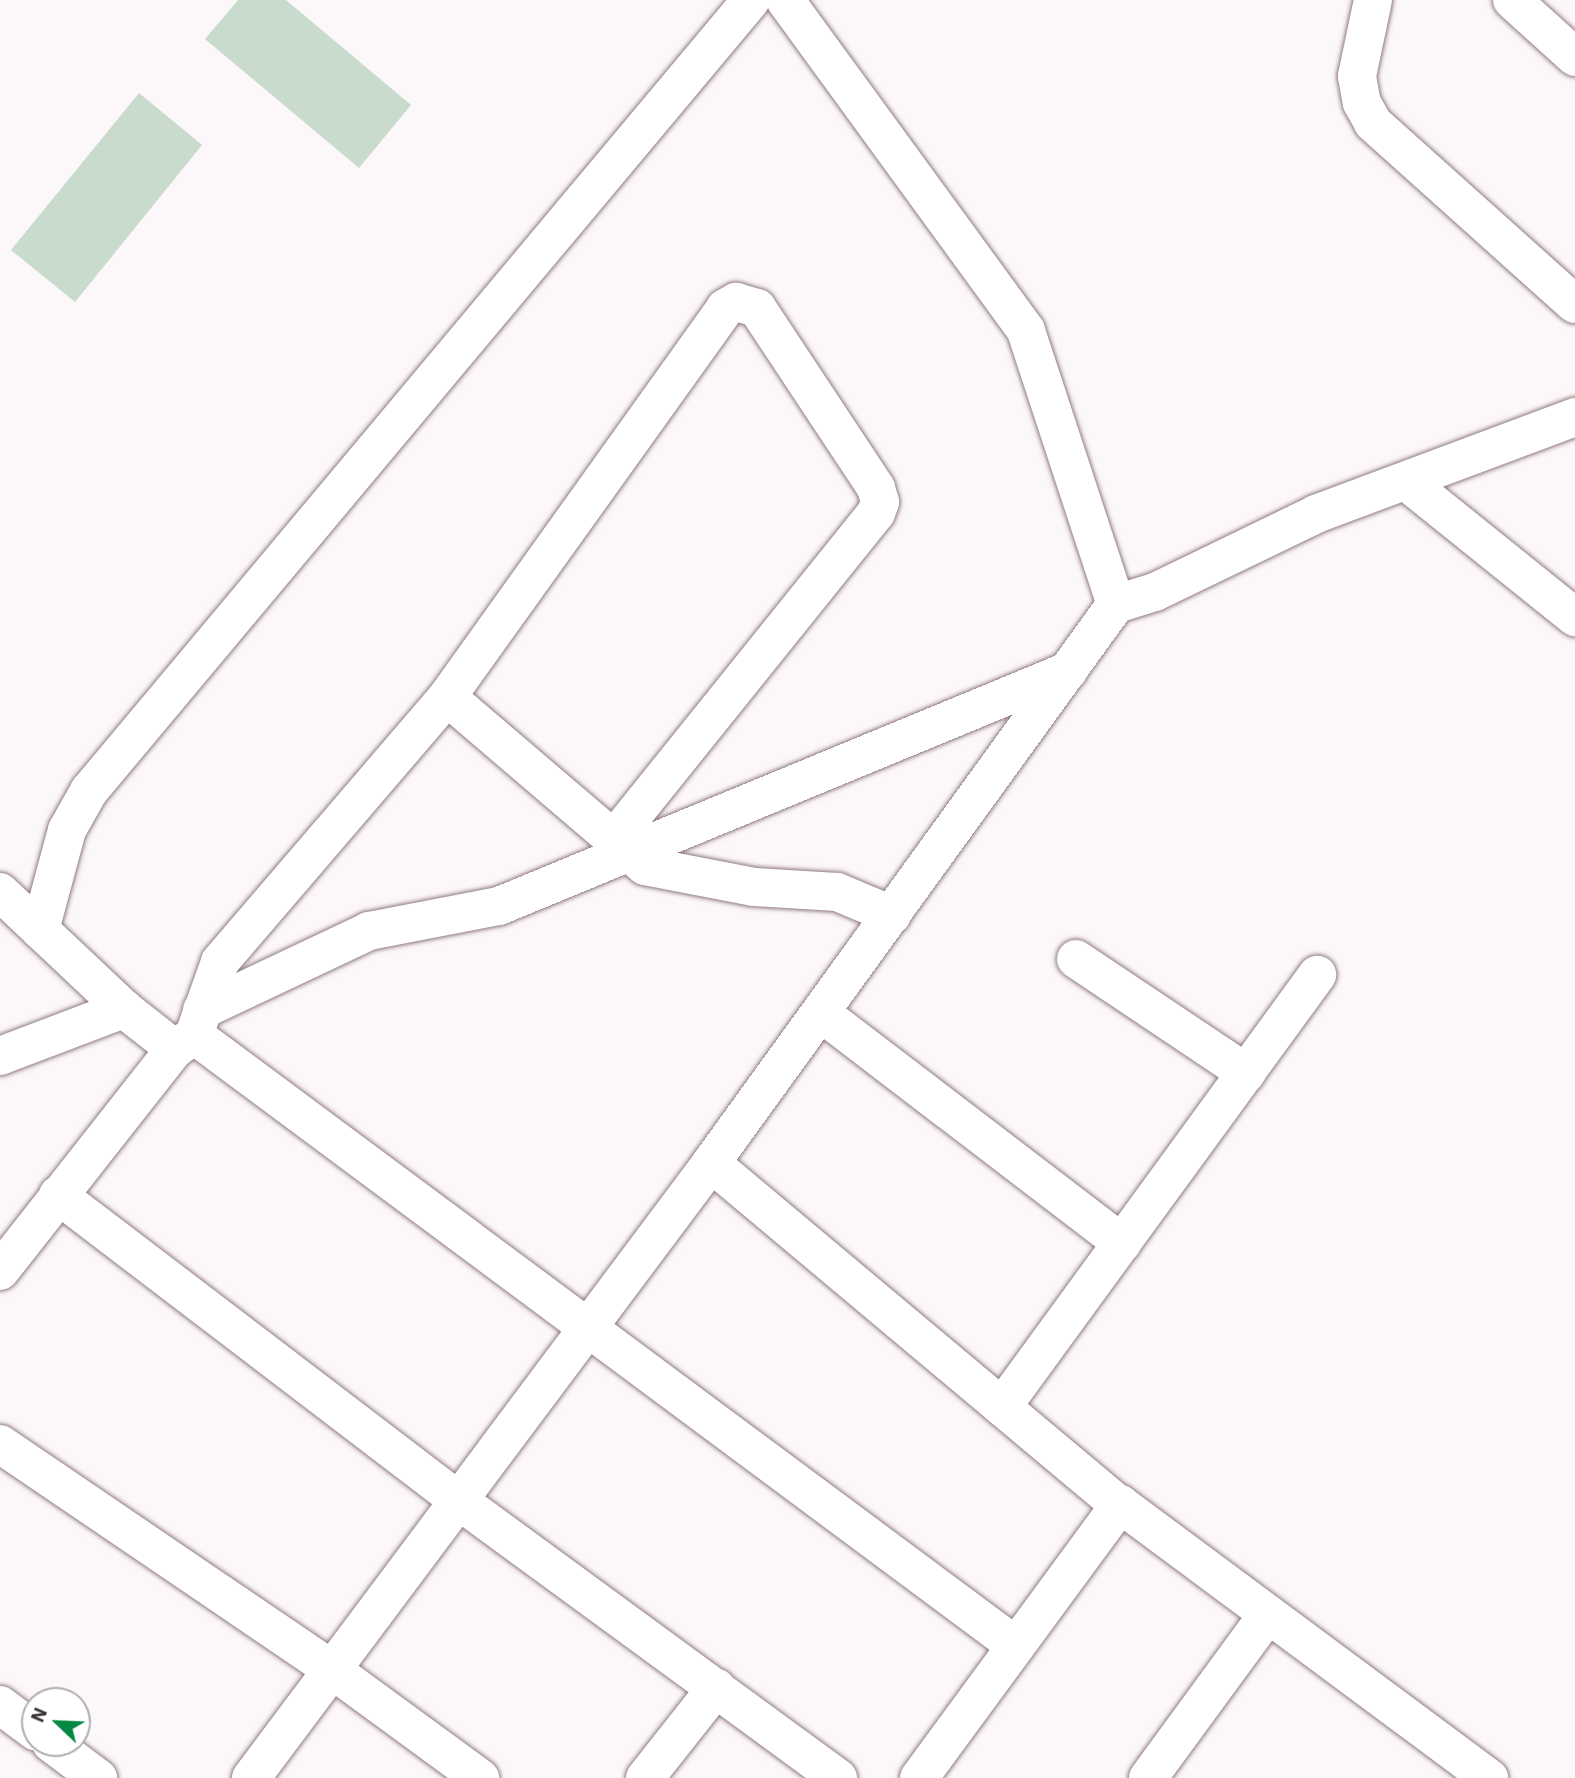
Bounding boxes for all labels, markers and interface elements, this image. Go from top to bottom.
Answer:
north arrow [21,1687,91,1757]
text: N [25,1704,52,1726]

